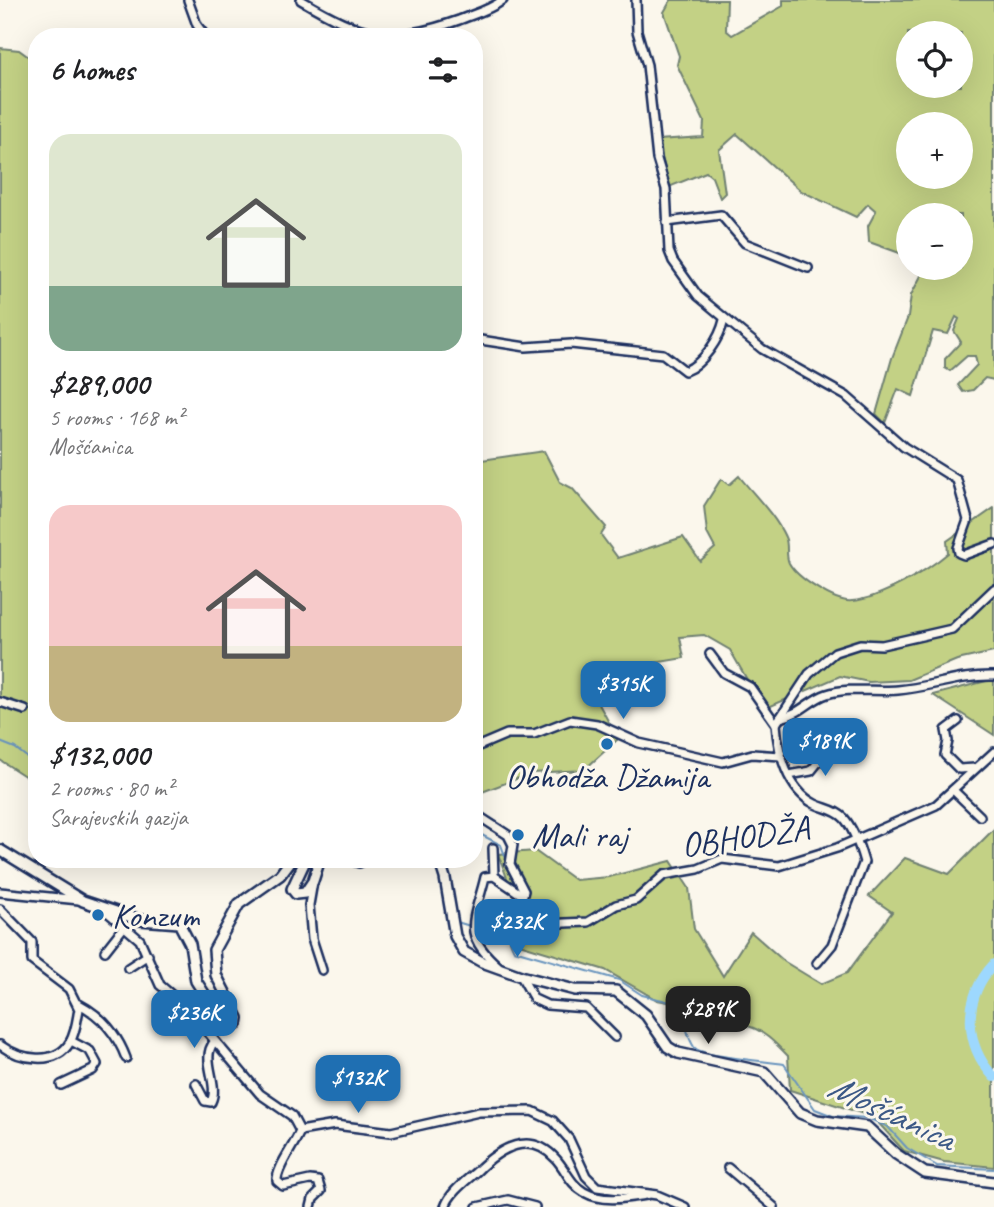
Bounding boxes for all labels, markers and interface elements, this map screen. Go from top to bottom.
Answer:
map controls [896,21,973,280]
button: locate [896,21,973,98]
text: 6 homes [49,51,134,89]
icon: filters [424,51,462,89]
button: + [896,112,973,189]
icon: home [193,180,319,306]
button: − [896,203,973,280]
text: $289,000 [49,365,149,403]
text: 5 rooms · 168 m² [49,403,184,432]
text: Mošćanica [49,432,132,461]
icon: home [193,551,319,677]
pin: $315K [574,662,672,721]
text: $315K [597,669,649,698]
pin: $189K [776,718,874,778]
text: $189K [799,726,851,755]
text: $132,000 [49,736,149,774]
marker: Obhodža Džamija [599,736,615,752]
place label: Obhodža Džamija [505,754,711,799]
text: 2 rooms · 80 m² [49,774,173,803]
text: Sarajevskih gazija [49,803,188,832]
street label: OBHODŽA [678,805,813,868]
place label: Mali raj [532,813,631,858]
marker: Mali raj [510,827,526,843]
place label: Konzum [112,893,201,938]
pin: $232K [468,900,566,959]
marker: Konzum [90,907,106,923]
text: $232K [490,907,544,936]
pin: $289K [659,986,757,1046]
pin: $236K [145,990,243,1050]
text: $289K [682,994,734,1023]
text: $236K [167,998,221,1027]
pin: $132K [309,1056,407,1115]
water label: Mošćanica [821,1062,966,1163]
text: $132K [331,1063,385,1092]

